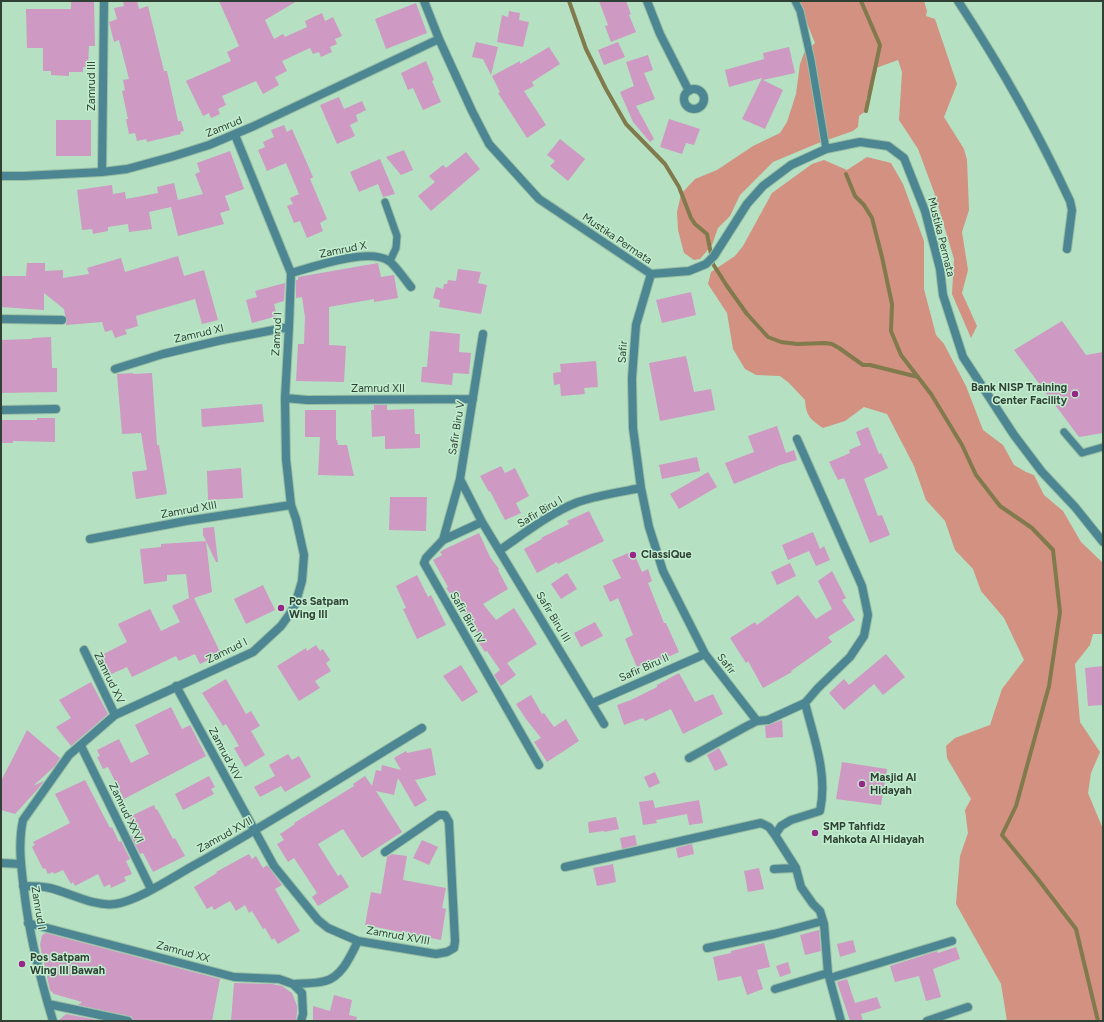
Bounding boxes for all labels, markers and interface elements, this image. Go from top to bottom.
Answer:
street label: Zamrud III [85,61,99,111]
street label: Zamrud [204,114,244,140]
street label: Mustika Permata [925,196,957,278]
street label: Mustika Permata [580,211,654,267]
street label: Zamrud X [318,239,368,261]
street label: Zamrud I [269,312,285,356]
street label: Zamrud XI [173,322,225,346]
street label: Safir [616,340,630,364]
place label: Bank NISP Training Center Facility [971,381,1067,407]
street label: Zamrud XII [351,382,405,396]
marker: Bank NISP Training Center Facility [1070,389,1080,399]
street label: Safir Biru V [446,400,468,456]
street label: Safir Biru I [515,493,565,531]
street label: Zamrud XIII [160,499,218,521]
place label: ClassiQue [641,548,692,562]
marker: ClassiQue [628,550,638,560]
street label: Safir Biru IV [447,590,487,646]
street label: Safir Biru III [533,590,573,644]
place label: Pos Satpam Wing III [289,595,349,621]
marker: Pos Satpam Wing III [276,603,286,613]
street label: Zamrud I [204,635,250,667]
street label: Zamrud XV [91,650,127,706]
street label: Safir Biru II [617,651,671,685]
street label: Safir [714,651,738,677]
street label: Zamrud XIV [205,725,245,783]
place label: Masjid Al Hidayah [870,771,916,797]
marker: Masjid Al Hidayah [857,779,867,789]
street label: Zamrud XXVI [106,781,146,845]
street label: Zamrud XVII [195,814,255,856]
place label: SMP Tahfidz Mahkota Al Hidayah [823,820,924,846]
marker: SMP Tahfidz Mahkota Al Hidayah [810,828,820,838]
street label: Zamrud I [28,885,48,931]
street label: Zamrud XVIII [365,924,431,948]
street label: Zamrud XX [155,939,211,965]
place label: Pos Satpam Wing III Bawah [30,951,105,977]
marker: Pos Satpam Wing III Bawah [17,959,27,969]

